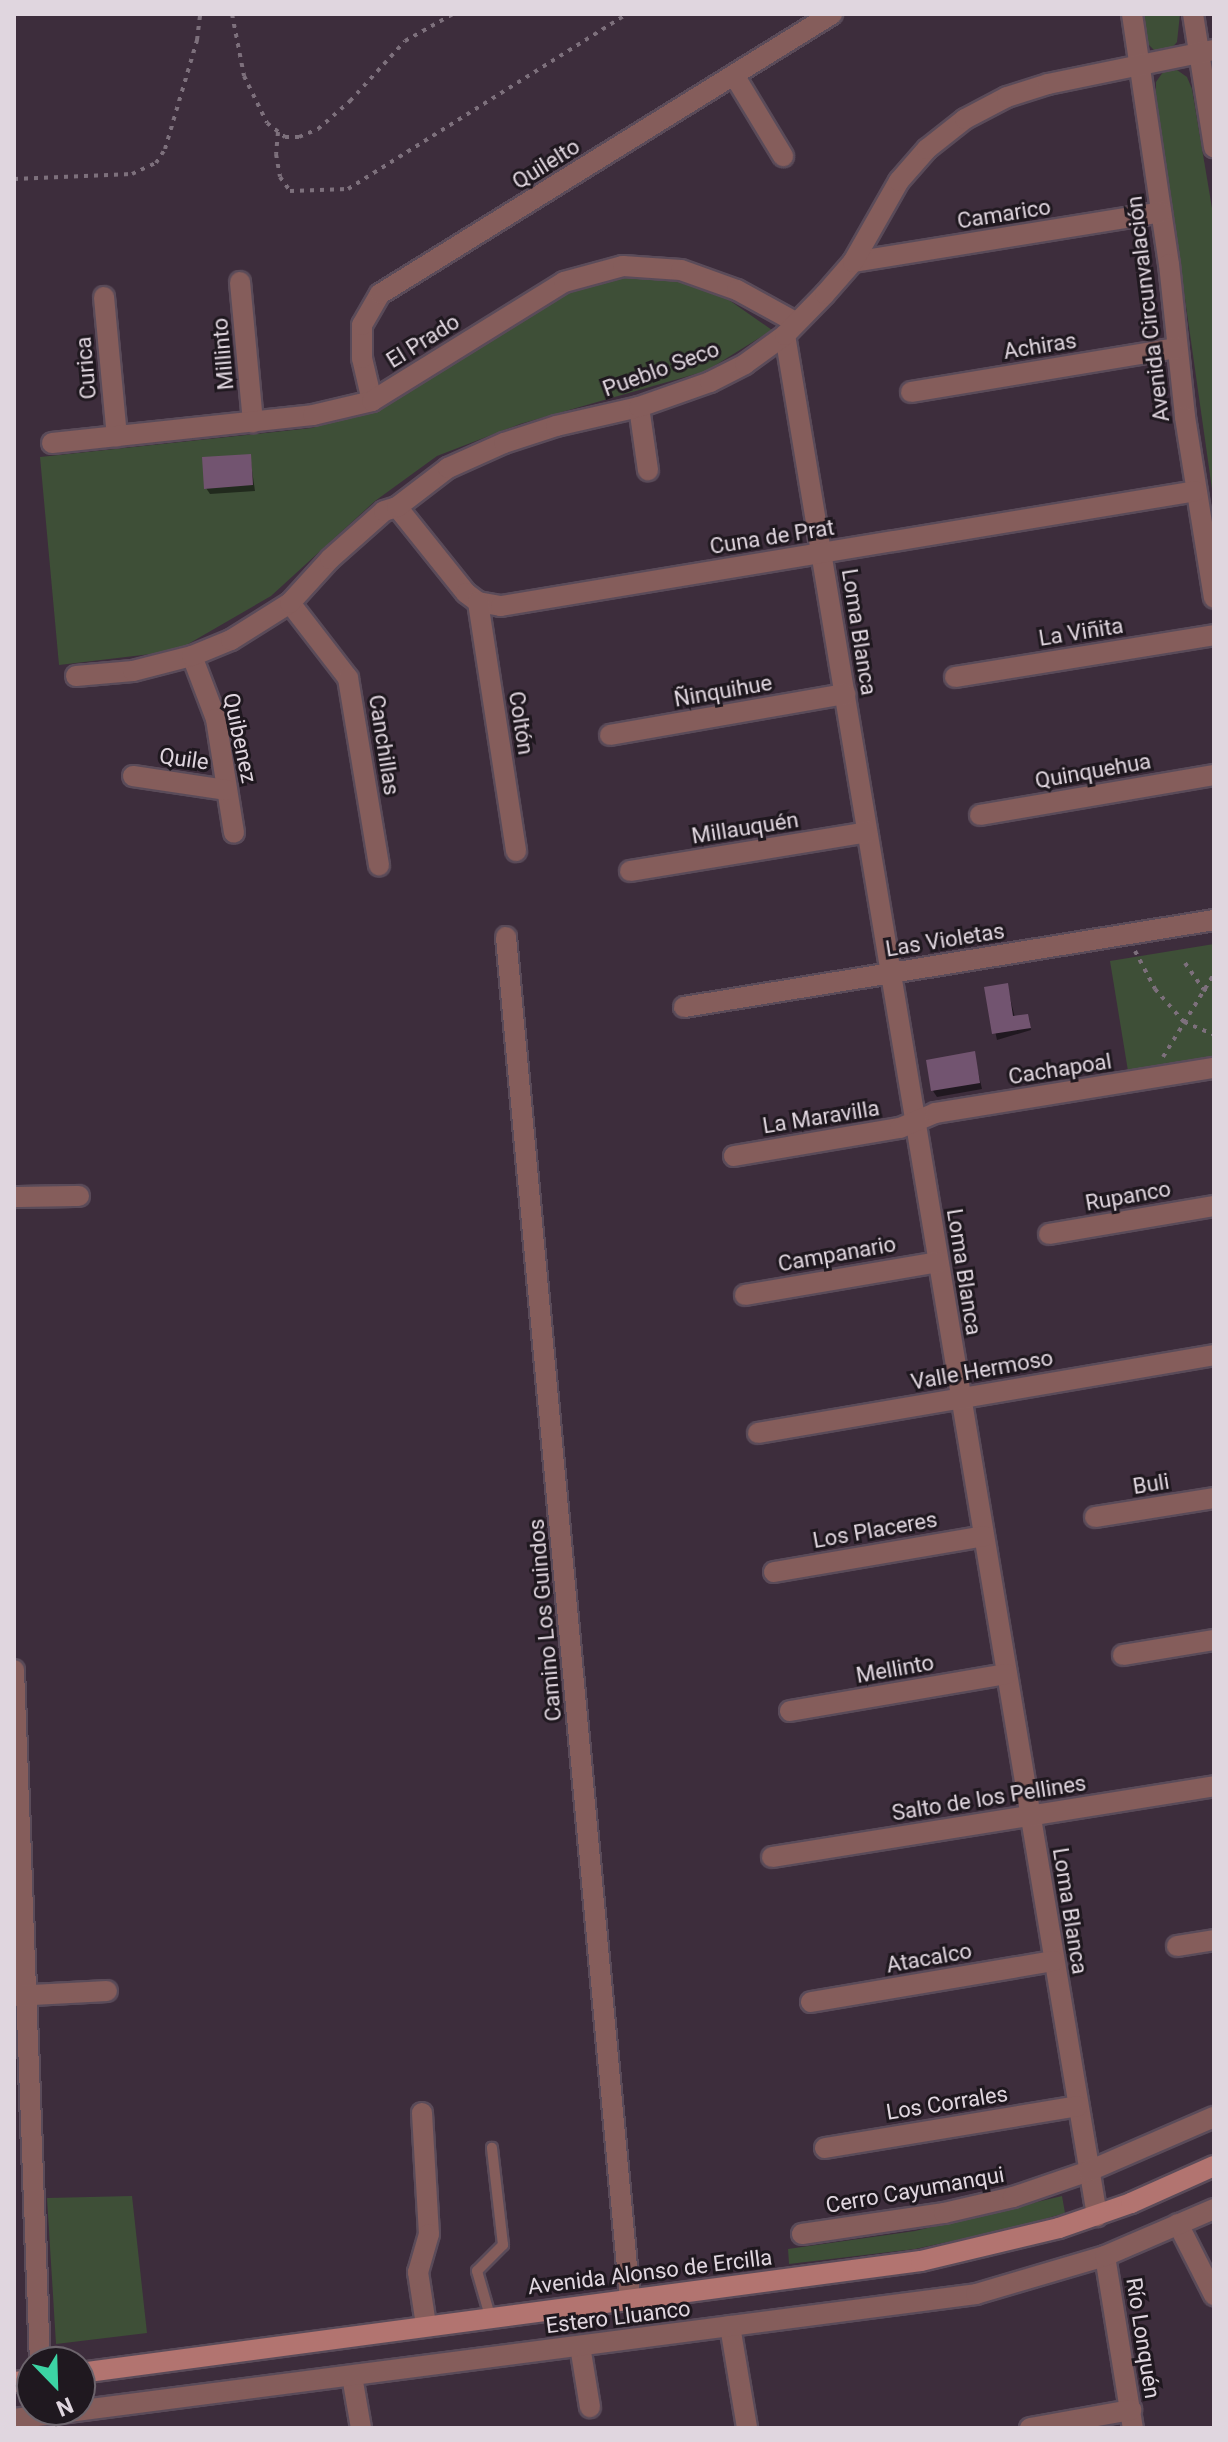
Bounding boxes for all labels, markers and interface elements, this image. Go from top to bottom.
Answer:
street label: Quilelto [507,133,585,195]
street label: Camarico [955,194,1053,234]
street label: Avenida Circunvalación [1121,195,1175,423]
street label: El Prado [382,308,464,374]
street label: Millinto [207,317,239,391]
street label: Achiras [1002,327,1078,365]
street label: Curica [70,336,102,400]
street label: Pueblo Seco [599,336,723,402]
street label: Cuna de Prat [708,514,836,560]
street label: Loma Blanca [836,567,882,697]
street label: La Viñita [1037,612,1125,652]
street label: Ñinquihue [672,669,774,713]
street label: Coltón [503,689,539,757]
street label: Quibenez [218,691,262,785]
street label: Canchillas [363,693,405,797]
street label: Quile [158,742,210,776]
street label: Quinquehua [1033,748,1153,794]
street label: Millauquén [690,807,800,849]
street label: Las Violetas [884,918,1006,962]
street label: Cachapoal [1007,1048,1113,1090]
street label: La Maravilla [761,1095,881,1139]
street label: Rupanco [1083,1176,1173,1216]
street label: Loma Blanca [941,1207,987,1337]
street label: Campanario [776,1231,898,1277]
street label: Valle Hermoso [909,1345,1055,1395]
street label: Buli [1131,1468,1171,1500]
street label: Los Placeres [811,1506,939,1554]
street label: Camino Los Guindos [523,1518,567,1722]
street label: Mellinto [854,1649,936,1689]
street label: Salto de los Pellines [890,1770,1088,1826]
street label: Loma Blanca [1047,1846,1093,1976]
street label: Atacalco [884,1938,974,1978]
street label: Los Corrales [884,2080,1010,2126]
street label: Cerro Cayumanqui [824,2161,1006,2219]
street label: Avenida Alonso de Ercilla [526,2244,774,2300]
street label: Río Lonquén [1120,2276,1166,2400]
street label: Estero Lluanco [544,2295,692,2339]
north arrow [16,2346,96,2426]
text: N [53,2392,77,2421]

